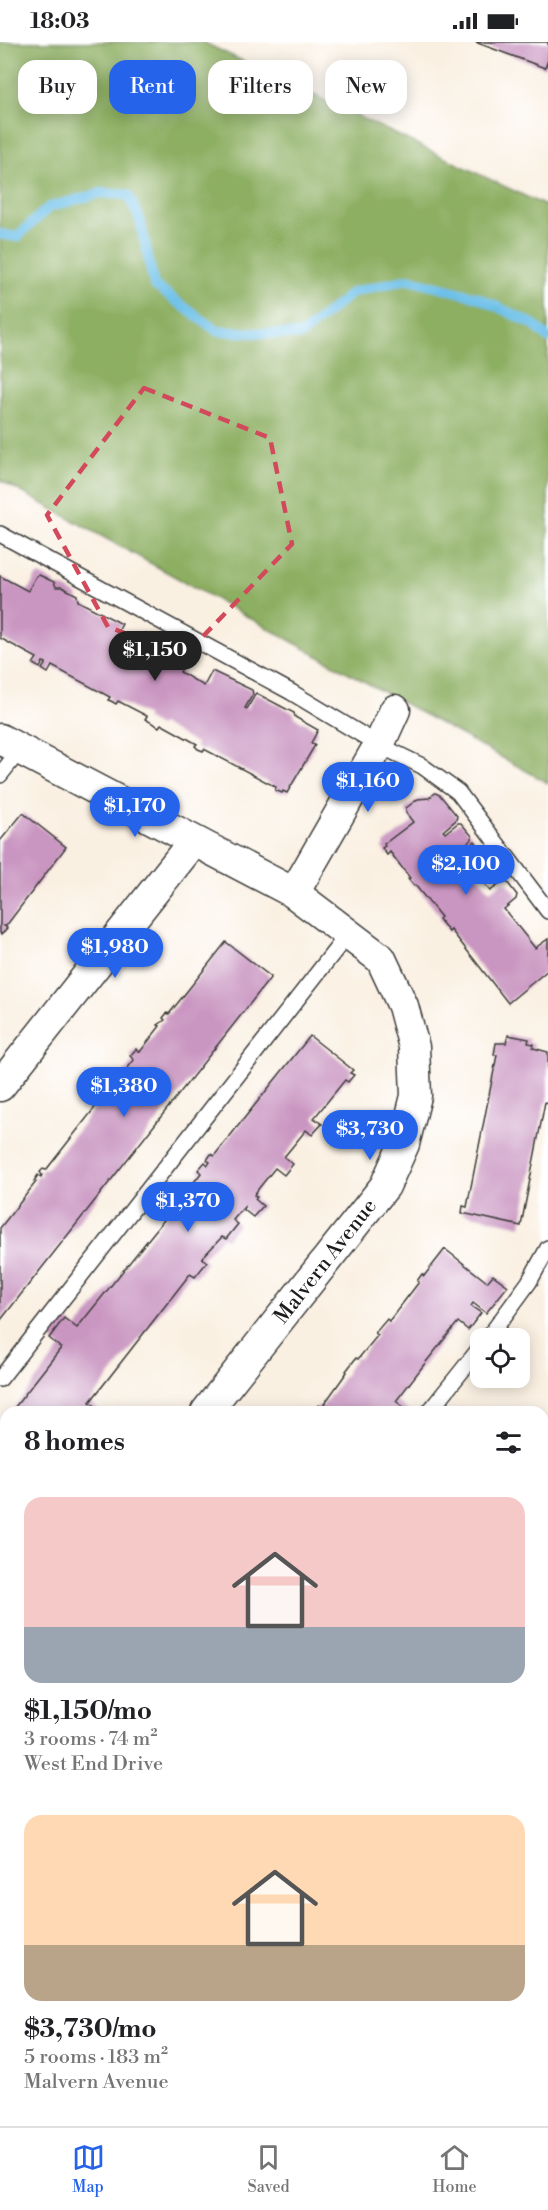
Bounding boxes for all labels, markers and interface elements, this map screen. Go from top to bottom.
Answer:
text: 18:03 [30,8,90,35]
chip: Buy [18,60,97,114]
chip: Rent [109,60,196,114]
chip: Filters [208,60,313,114]
chip: New [325,60,407,114]
pin: $1,150 [106,631,204,682]
text: $1,150 [123,638,187,663]
pin: $1,160 [319,762,417,813]
text: $1,160 [336,769,400,794]
pin: $1,170 [86,787,184,838]
text: $1,170 [104,794,166,819]
pin: $2,100 [417,845,515,896]
text: $2,100 [432,852,500,877]
pin: $1,980 [66,928,164,979]
text: $1,980 [81,935,149,960]
pin: $1,380 [75,1067,173,1118]
text: $1,380 [90,1074,158,1099]
pin: $3,730 [321,1110,419,1161]
text: $3,730 [336,1117,404,1142]
pin: $1,370 [139,1182,237,1233]
text: $1,370 [155,1189,221,1214]
street label: Malvern Avenue [269,1194,383,1329]
map controls [470,1328,530,1388]
button: locate [470,1328,530,1388]
text: 8 homes [24,1426,125,1458]
icon: filters [492,1426,525,1459]
icon: home [221,1536,329,1644]
text: $1,150/mo [24,1695,152,1727]
text: 3 rooms · 74 m² [24,1727,157,1752]
text: West End Drive [24,1752,163,1777]
icon: home [221,1854,329,1962]
text: $3,730/mo [24,2013,157,2045]
text: 5 rooms · 183 m² [24,2045,168,2070]
text: Malvern Avenue [24,2070,169,2095]
tab: Map [72,2141,105,2197]
tab: Saved [248,2141,290,2197]
tab: Home [433,2141,476,2197]

